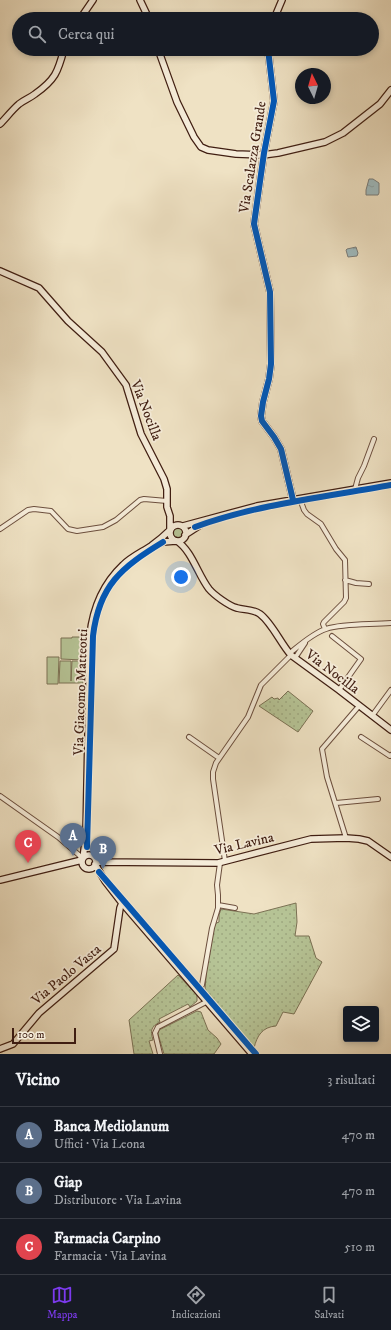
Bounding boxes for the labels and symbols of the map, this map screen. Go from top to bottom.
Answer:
north arrow [295,68,331,104]
street label: Via Scalazza Grande [235,100,271,215]
street label: Via Nocilla [126,377,166,443]
your location [171,567,191,587]
street label: Via Giacomo Matteotti [70,628,92,757]
street label: Via Nocilla [301,645,363,698]
pin: A [60,823,86,856]
street label: Via Lavina [212,828,276,860]
pin: C [15,830,41,863]
pin: B [90,836,116,869]
street label: Via Paolo Vasta [27,940,105,1010]
scale bar [12,1026,76,1045]

